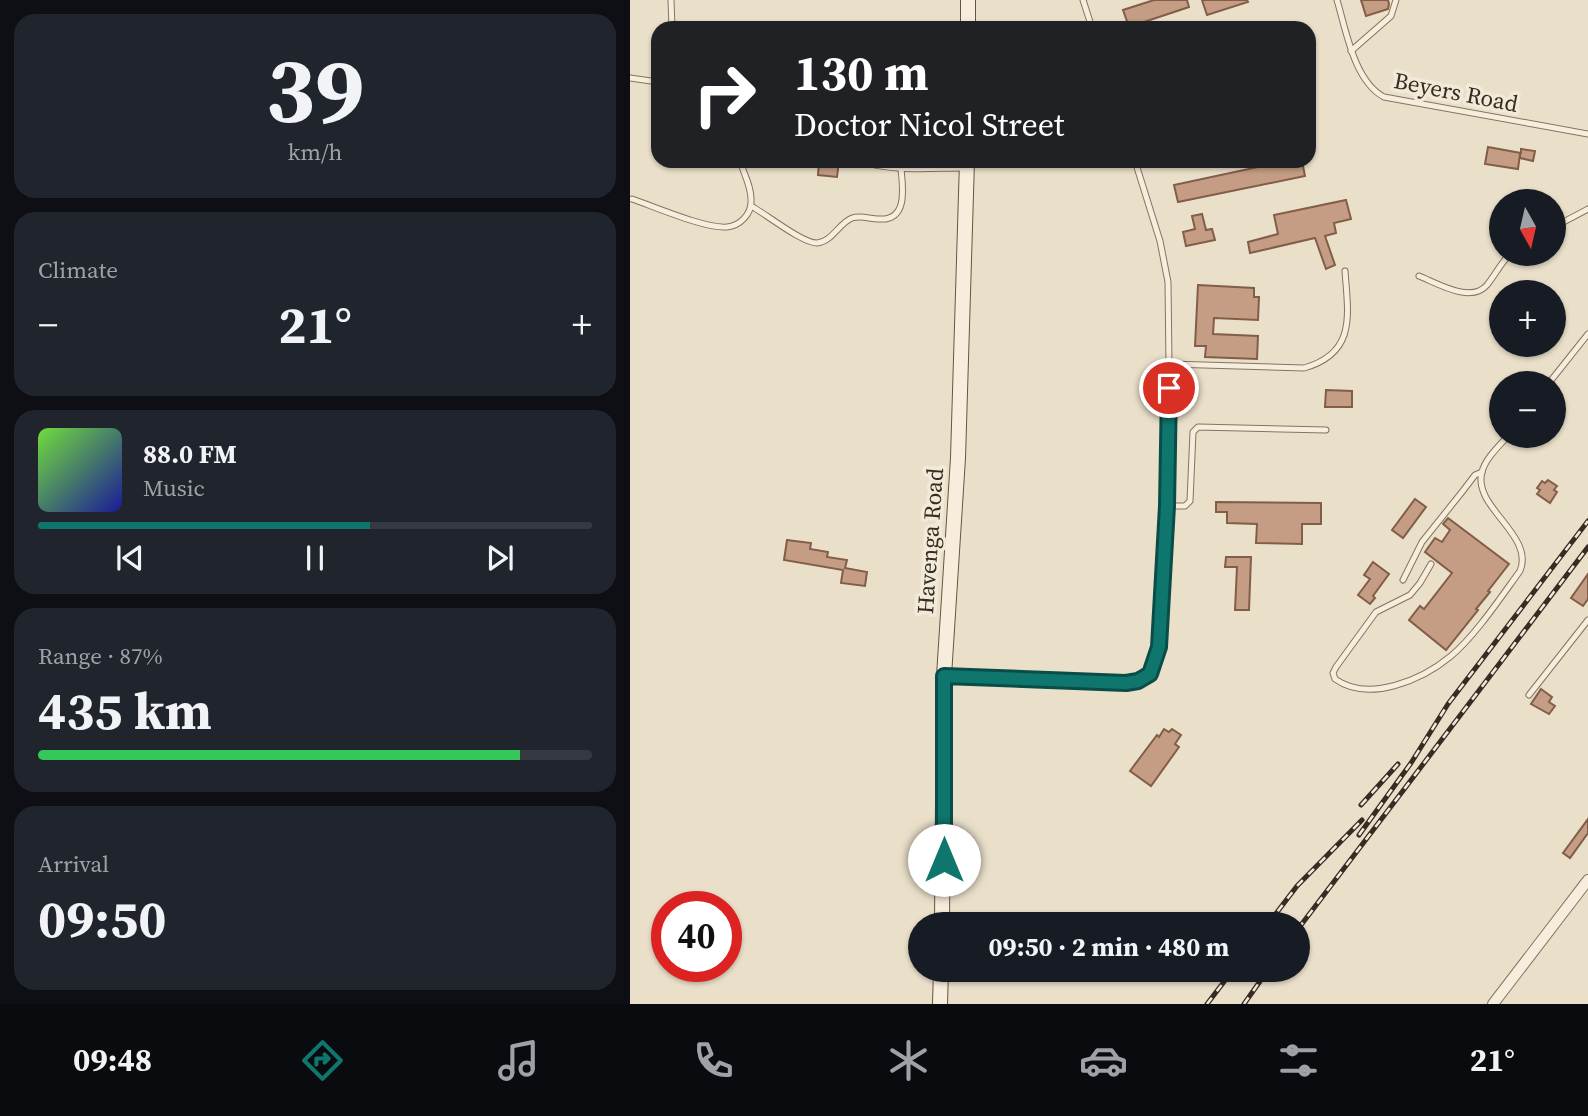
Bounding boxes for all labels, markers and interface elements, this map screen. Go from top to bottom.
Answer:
text: 39 [266,28,364,152]
text: 130 m [794,39,929,106]
icon: right [679,49,770,140]
street label: Beyers Road [1391,64,1521,120]
text: Doctor Nicol Street [794,103,1065,147]
text: km/h [288,136,342,168]
north arrow [1489,189,1566,266]
map controls [1489,189,1566,448]
text: Climate [38,254,118,286]
button: + [1489,280,1566,357]
text: 21° [278,289,352,360]
text: − [38,299,58,351]
text: + [572,299,592,351]
pin [1139,358,1199,418]
icon: arrive [1150,369,1188,407]
button: − [1489,371,1566,448]
text: 88.0 FM [143,436,237,472]
street label: Havenga Road [909,467,951,615]
text: Music [143,472,205,504]
icon: previous [111,539,149,577]
icon: pause [296,539,334,577]
icon: next [481,539,519,577]
text: Range · 87% [38,640,163,672]
text: 435 km [38,675,212,746]
position arrow [907,823,981,897]
text: Arrival [38,848,109,880]
text: 09:50 [38,883,166,954]
speed limit sign: 40 [651,891,742,982]
text: 09:50 · 2 min · 480 m [989,929,1229,965]
icon: directions [298,1036,347,1085]
icon: music [494,1036,543,1085]
icon: phone [689,1036,738,1085]
icon: climate [884,1036,933,1085]
icon: car [1079,1036,1128,1085]
icon: filters [1274,1036,1323,1085]
text: 09:48 [73,1038,152,1082]
text: 21° [1470,1038,1515,1082]

